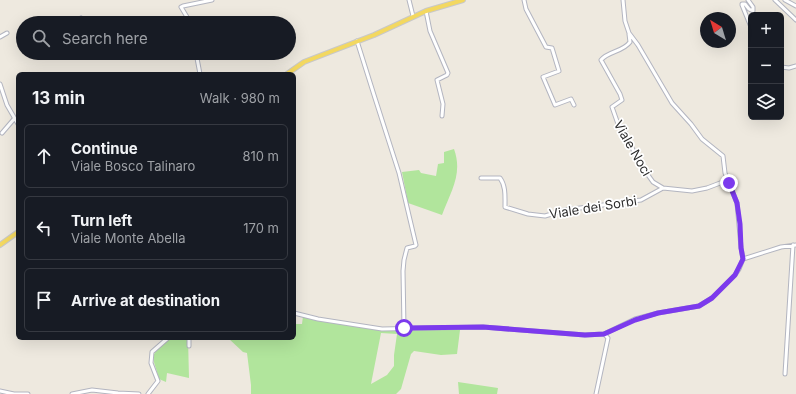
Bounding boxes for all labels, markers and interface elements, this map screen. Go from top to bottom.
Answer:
north arrow [700,12,736,48]
map controls [748,12,784,120]
button: + [748,12,784,48]
search box [16,16,296,60]
icon: search [30,27,52,49]
text: Search here [62,29,148,48]
button: − [748,48,784,84]
button: layers [748,84,784,120]
text: 13 min [32,88,85,108]
text: Walk · 980 m [200,90,280,106]
street label: Viale Noci [611,117,655,179]
text: Continue [71,139,138,158]
icon: ahead [33,145,55,167]
text: 810 m [242,148,279,164]
text: Viale Bosco Talinaro [71,158,195,174]
route end [720,174,738,192]
street label: Viale dei Sorbi [548,192,638,222]
text: Turn left [71,211,132,230]
icon: left [33,217,55,239]
text: 170 m [243,220,279,236]
text: Viale Monte Abella [71,230,186,246]
icon: arrive [33,289,55,311]
text: Arrive at destination [71,291,220,310]
route start [395,319,413,337]

